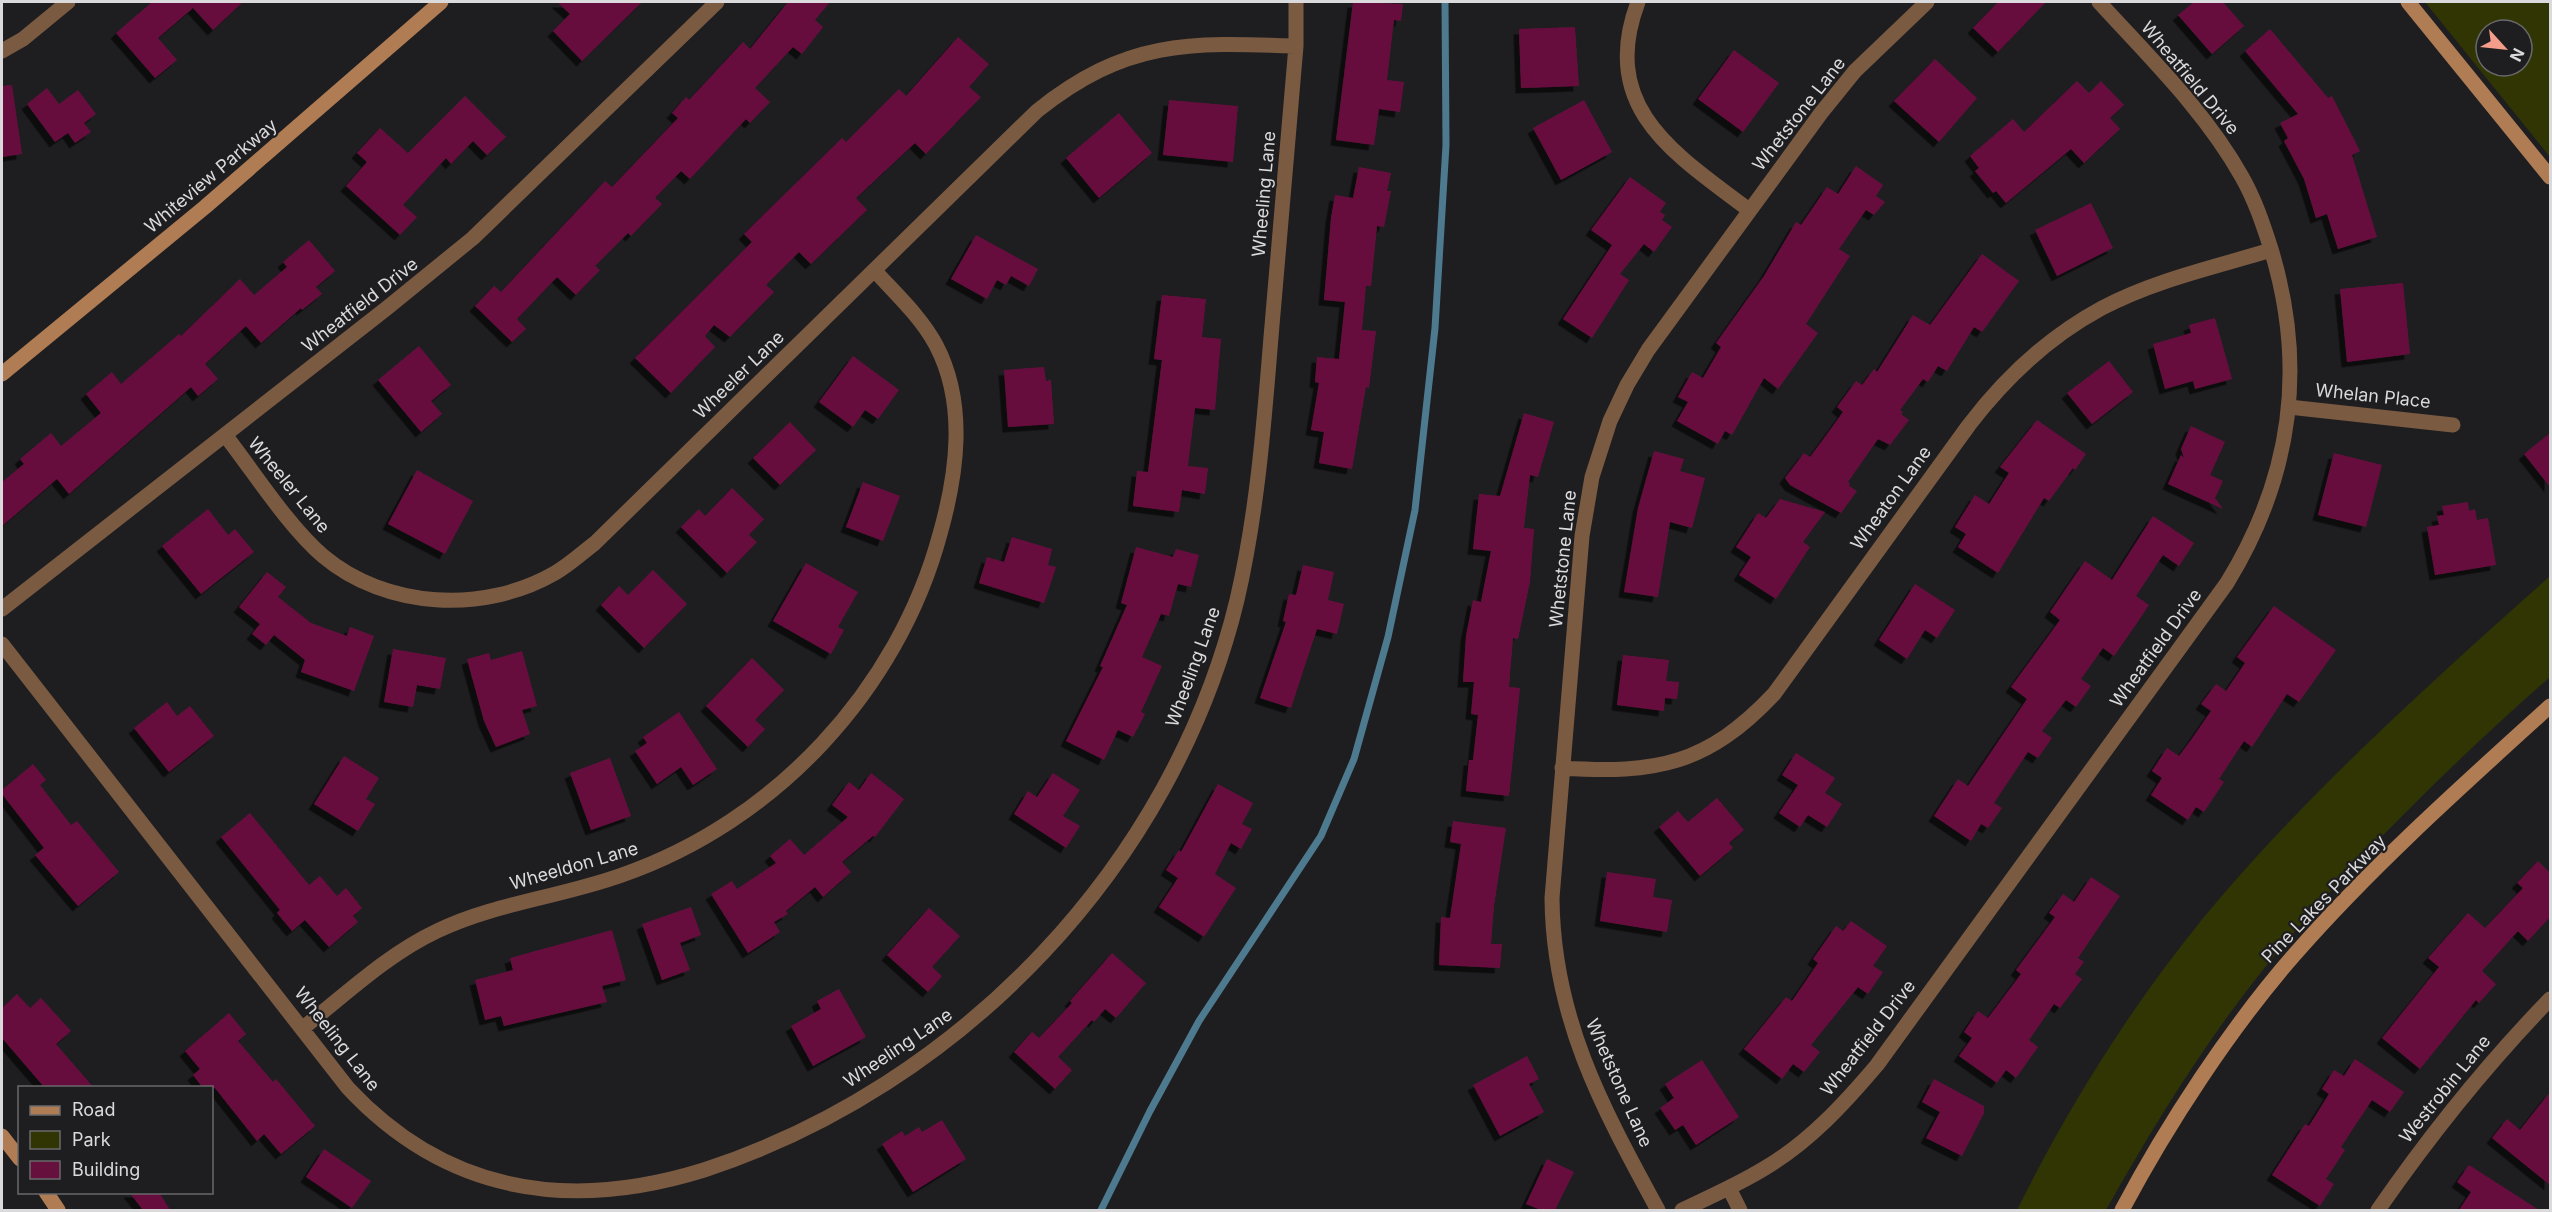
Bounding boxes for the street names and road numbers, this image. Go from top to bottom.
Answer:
street label: Wheatfield Drive [2137,17,2244,139]
street label: Whetstone Lane [1748,53,1849,175]
street label: Whiteview Parkway [140,114,281,237]
street label: Wheeling Lane [1248,130,1279,258]
street label: Wheatfield Drive [298,253,422,356]
street label: Wheeler Lane [689,326,788,423]
street label: Whelan Place [2314,379,2432,412]
street label: Wheeler Lane [244,432,335,537]
street label: Wheaton Lane [1846,442,1935,554]
street label: Whetstone Lane [1545,489,1580,629]
street label: Wheatfield Drive [2106,584,2206,711]
street label: Wheeling Lane [1161,604,1224,730]
street label: Pine Lakes Parkway [2257,830,2390,967]
street label: Wheeldon Lane [507,837,641,894]
street label: Wheatfield Drive [1816,976,1919,1100]
street label: Wheeling Lane [290,982,385,1095]
street label: Wheeling Lane [840,1004,956,1092]
street label: Whetstone Lane [1582,1015,1657,1150]
street label: Westrobin Lane [2395,1031,2494,1147]

